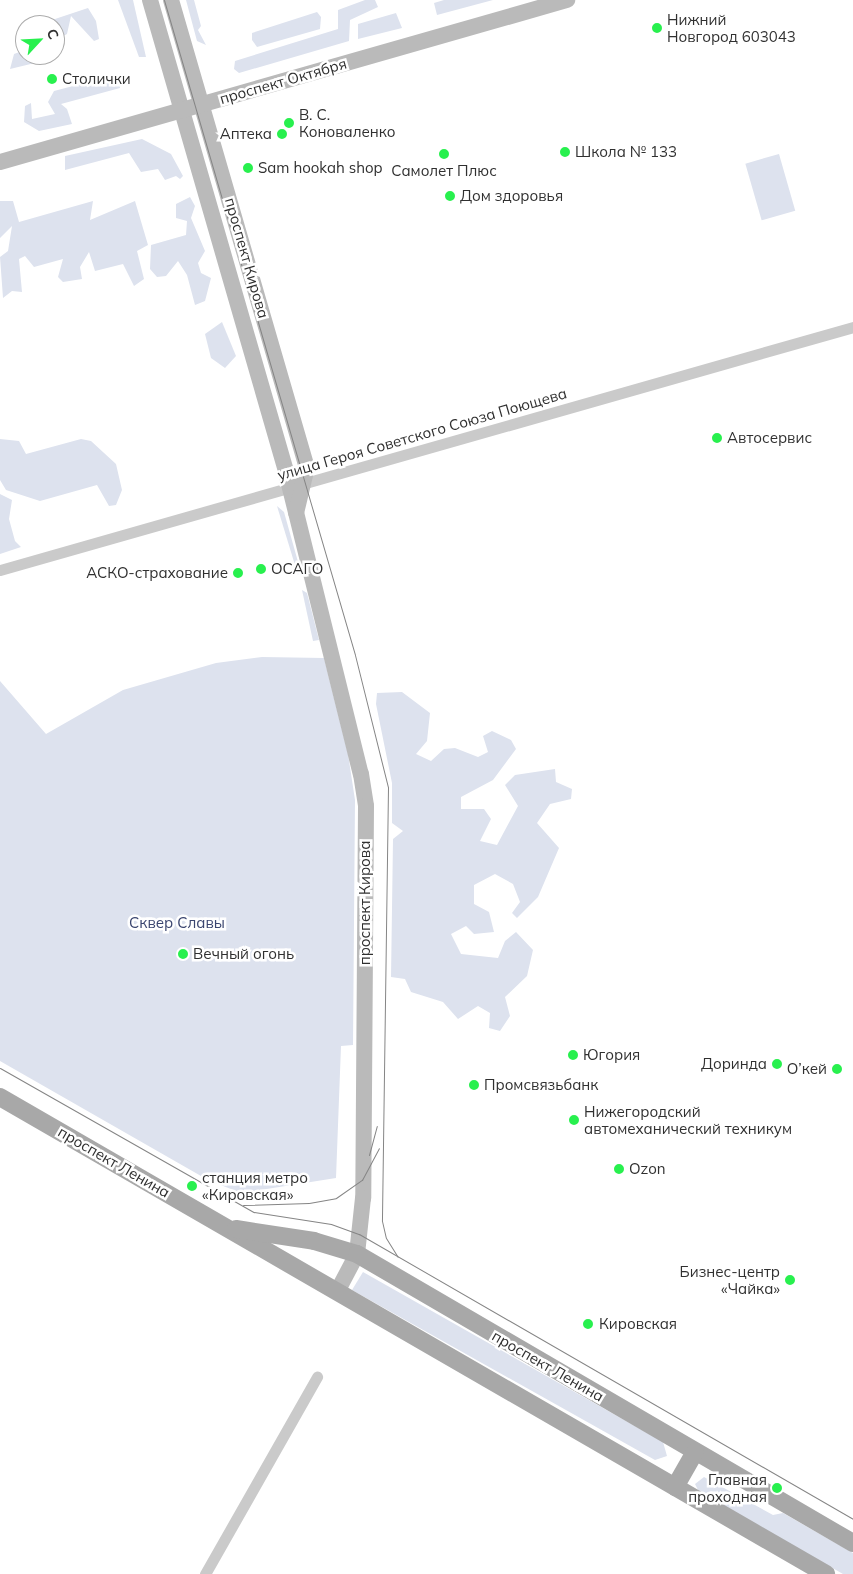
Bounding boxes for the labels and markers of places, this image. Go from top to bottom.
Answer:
place label: Нижний Новгород 603043 [667,10,796,45]
marker: Нижний Новгород 603043 [651,22,663,34]
place label: Столички [62,70,131,88]
marker: Столички [46,73,58,85]
place label: В. С. Коноваленко [299,105,396,140]
marker: В. С. Коноваленко [283,117,295,129]
place label: Аптека [220,125,272,143]
marker: Аптека [276,128,288,140]
place label: Школа № 133 [575,143,677,161]
marker: Школа № 133 [559,146,571,158]
marker: Самолет Плюс [438,148,450,160]
place label: Sam hookah shop [258,159,382,177]
marker: Sam hookah shop [242,162,254,174]
place label: Самолет Плюс [391,162,497,180]
place label: Дом здоровья [460,187,563,205]
marker: Дом здоровья [444,190,456,202]
place label: Автосервис [727,429,812,447]
marker: Автосервис [711,432,723,444]
place label: ОСАГО [271,560,323,578]
marker: ОСАГО [255,563,267,575]
place label: АСКО-страхование [86,564,228,582]
marker: АСКО-страхование [232,567,244,579]
place label: Вечный огонь [193,945,294,963]
marker: Вечный огонь [177,948,189,960]
place label: Югория [583,1046,640,1064]
marker: Югория [567,1049,579,1061]
place label: Доринда [701,1055,767,1073]
marker: Доринда [771,1058,783,1070]
place label: О’кей [787,1060,827,1078]
marker: О’кей [831,1063,843,1075]
place label: Промсвязьбанк [484,1076,598,1094]
marker: Промсвязьбанк [468,1079,480,1091]
place label: Нижегородский автомеханический техникум [584,1102,792,1137]
marker: Нижегородский автомеханический техникум [568,1114,580,1126]
place label: Ozon [629,1160,666,1178]
marker: Ozon [613,1163,625,1175]
place label: станция метро «Кировская» [202,1168,308,1203]
marker: станция метро «Кировская» [186,1180,198,1192]
place label: Бизнес-центр «Чайка» [680,1262,780,1297]
marker: Бизнес-центр «Чайка» [784,1274,796,1286]
place label: Кировская [599,1315,677,1333]
marker: Кировская [581,1317,595,1331]
place label: Главная проходная [688,1470,767,1505]
marker: Главная проходная [771,1482,783,1494]

